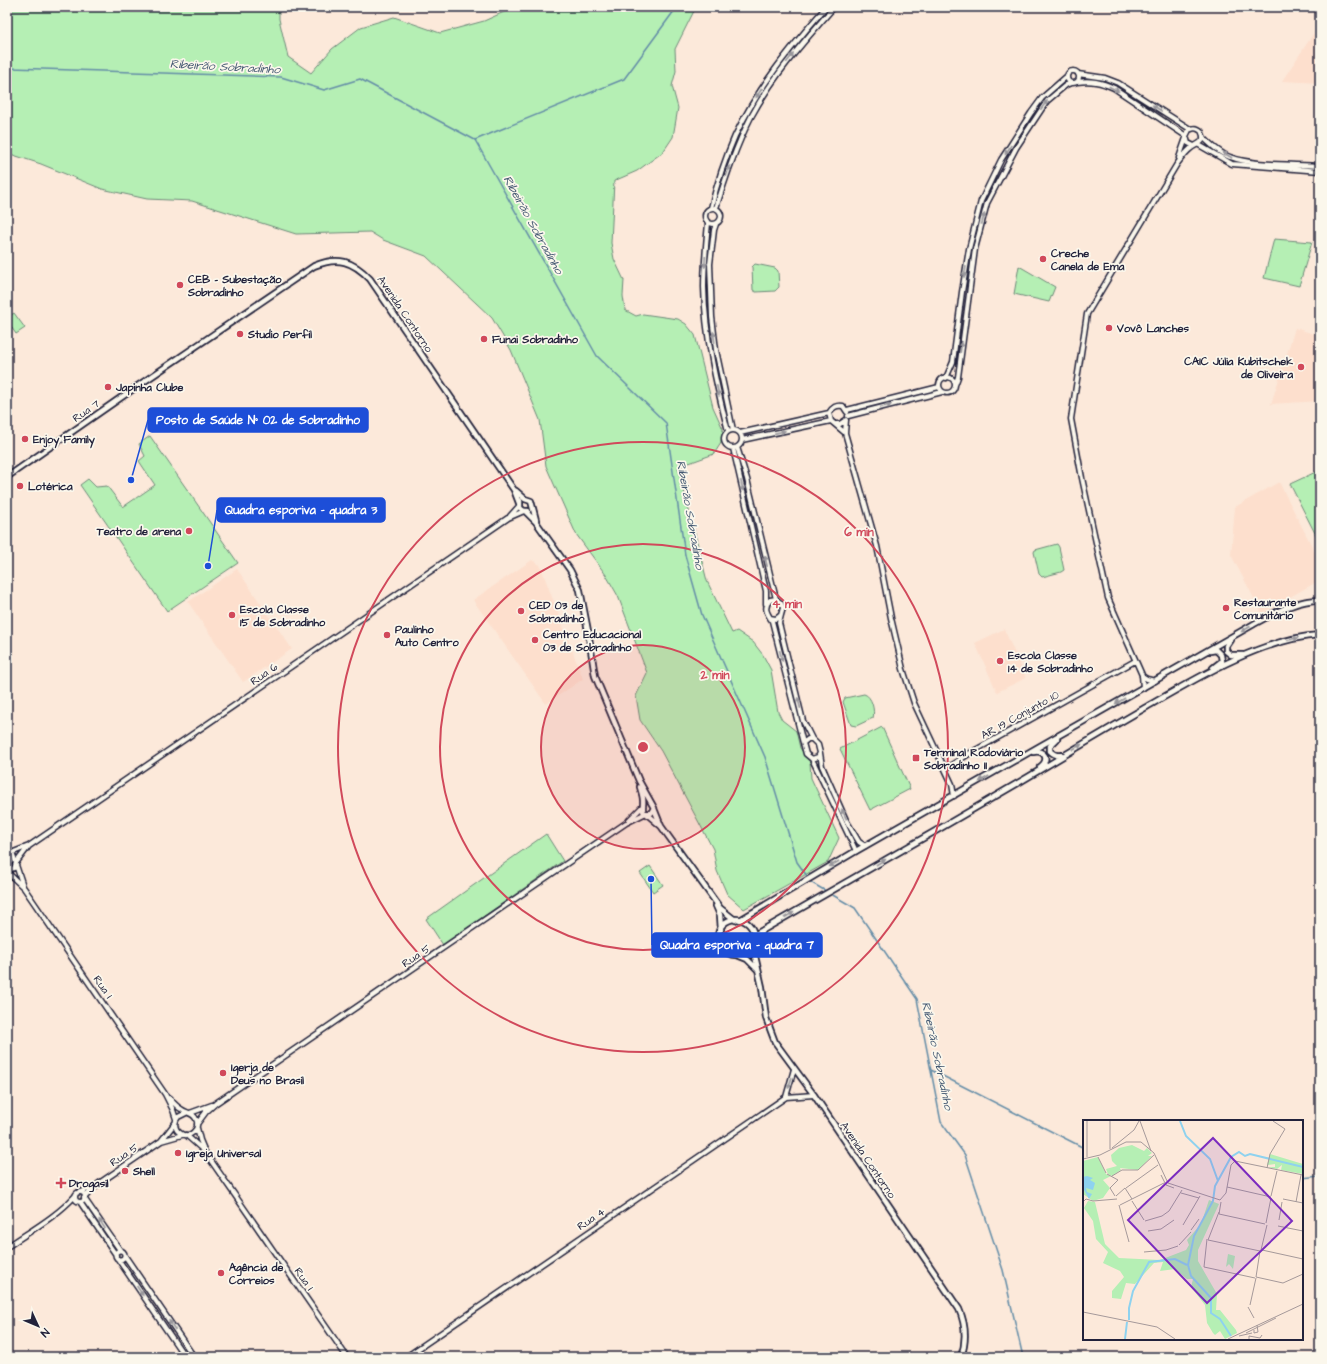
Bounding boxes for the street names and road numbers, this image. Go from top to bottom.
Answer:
street label: Avenida Contorno [374,273,437,356]
street label: Rua 7 [69,396,103,426]
street label: Rua 6 [247,659,281,689]
street label: AR 19 Conjunto 10 [978,687,1062,743]
street label: Rua 5 [399,941,433,971]
street label: Rua 1 [90,973,117,1002]
street label: Avenida Contorno [837,1119,900,1202]
street label: Rua 5 [107,1140,141,1170]
street label: Rua 4 [574,1204,608,1234]
street label: Rua 1 [291,1265,318,1294]

